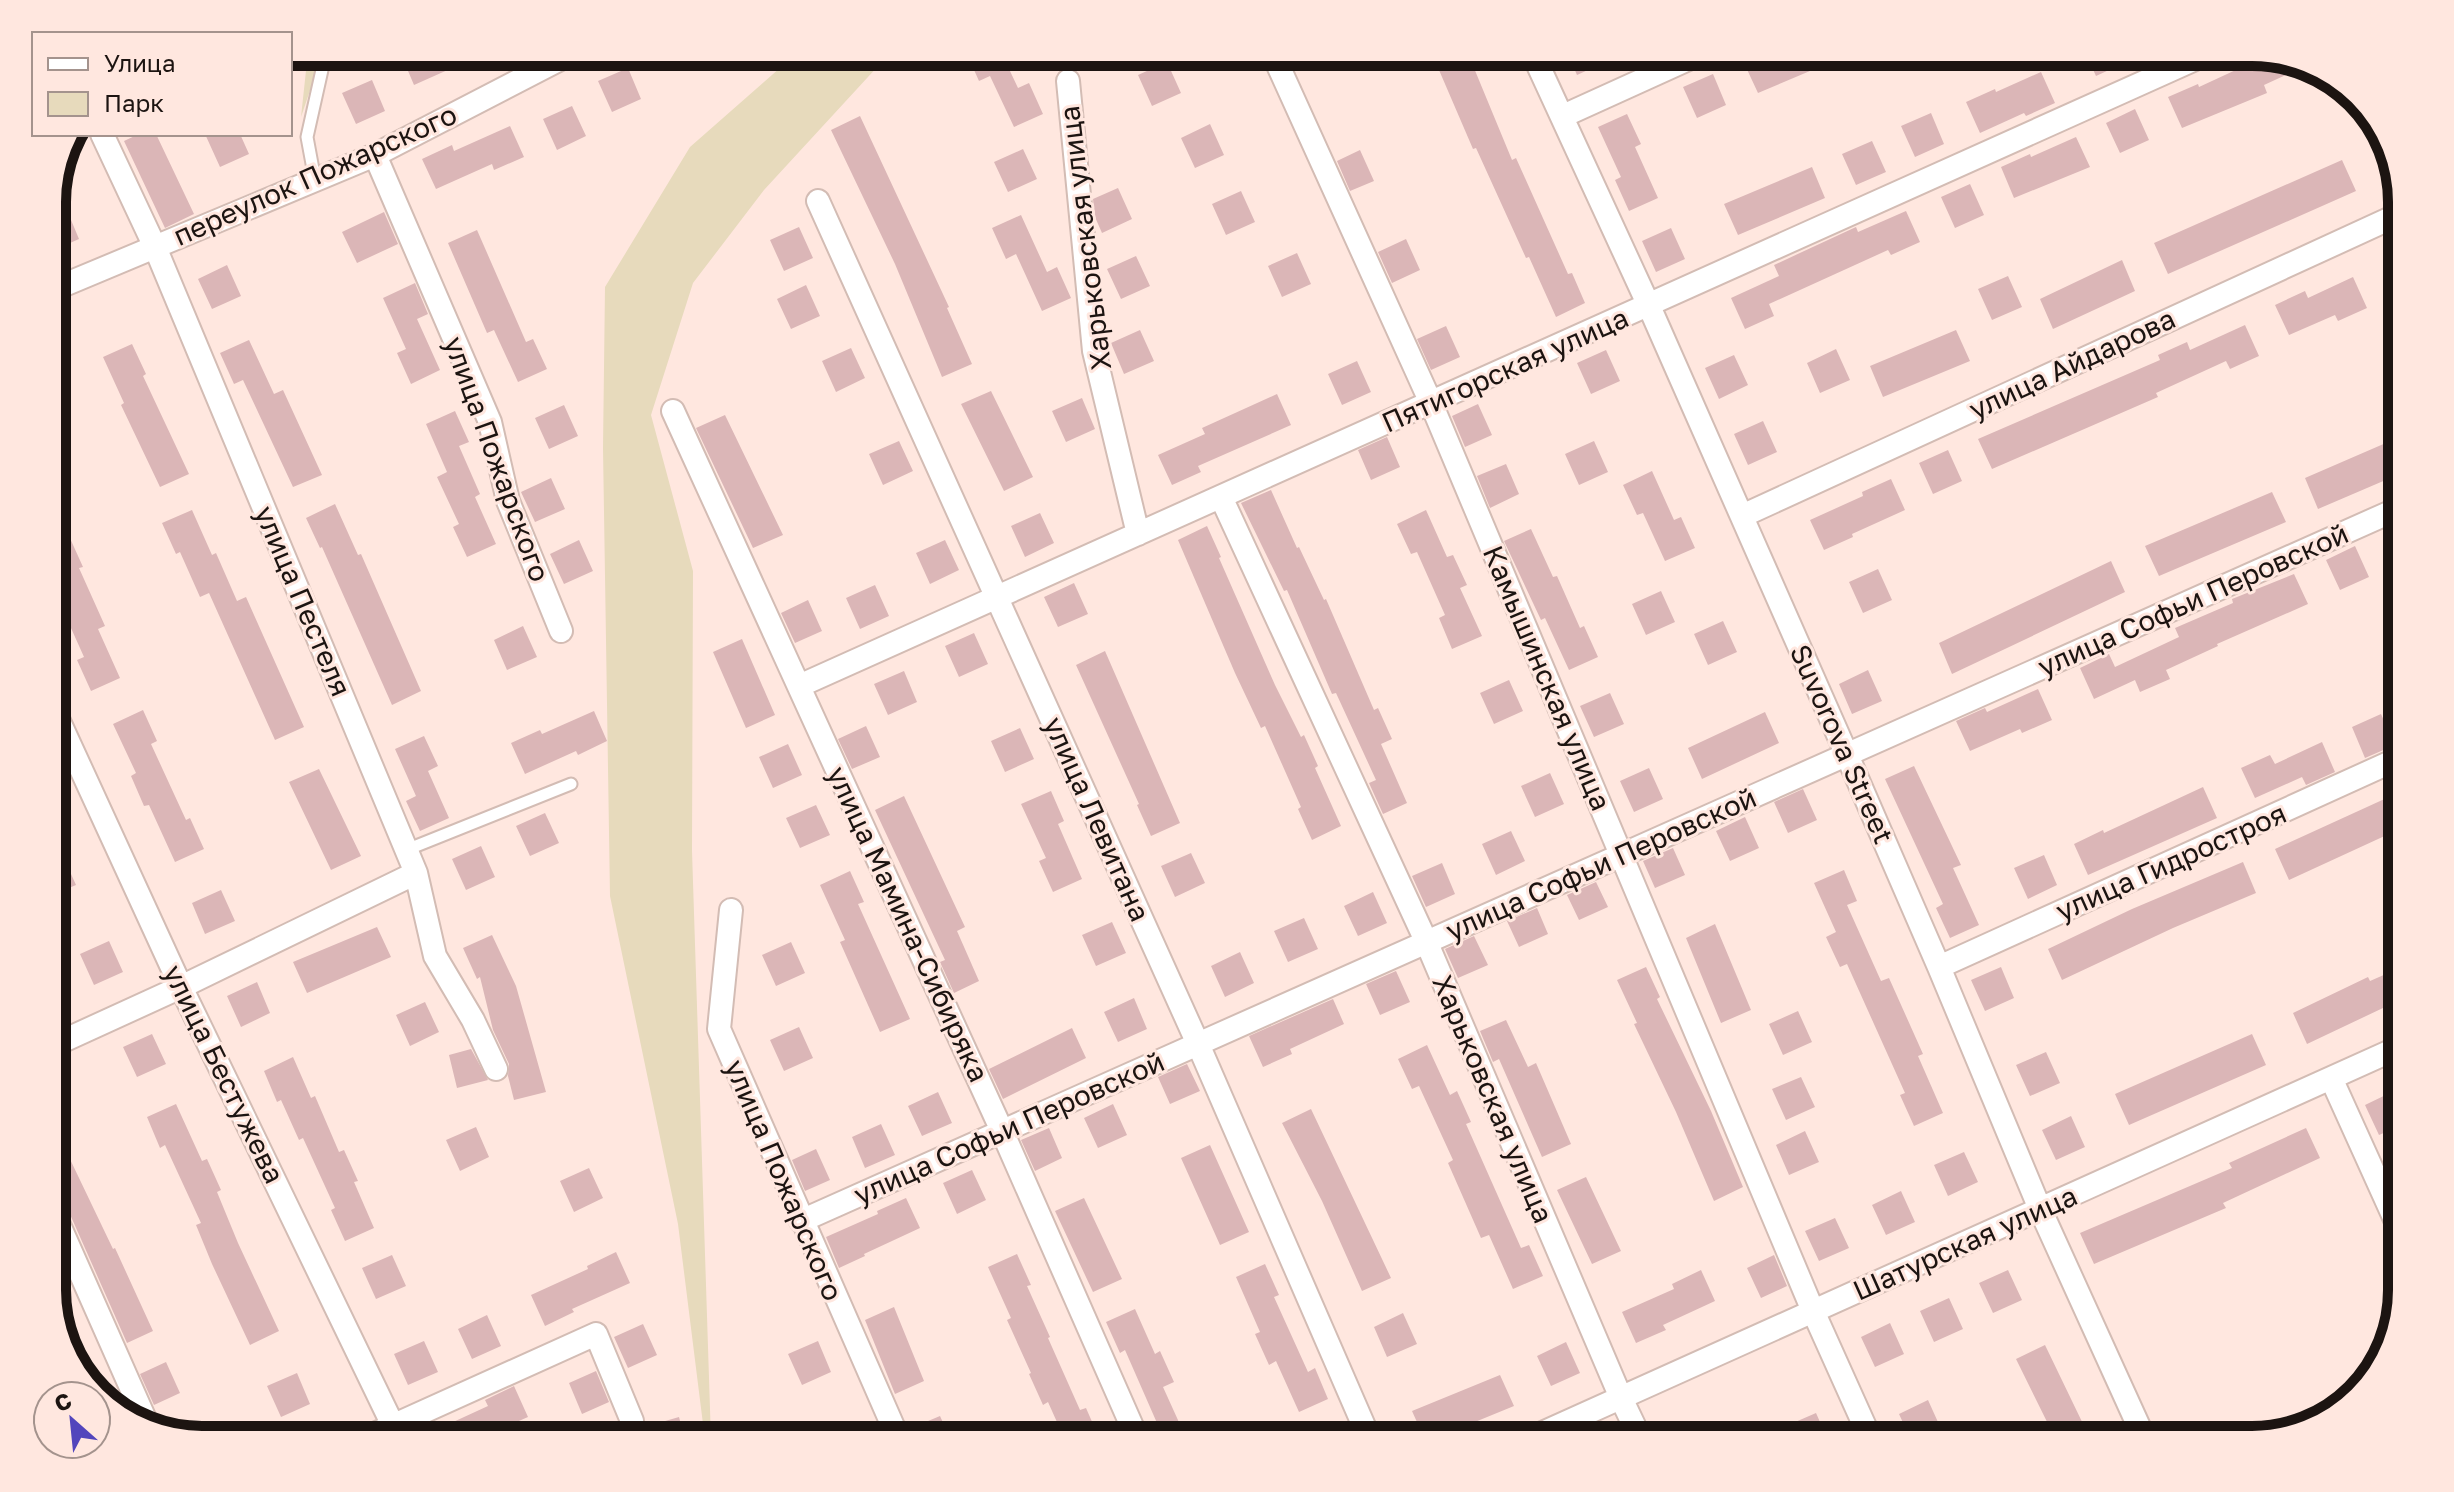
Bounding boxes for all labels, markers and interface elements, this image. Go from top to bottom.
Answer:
legend [32,32,292,136]
text: Улица [104,48,176,77]
text: Парк [104,88,164,117]
street label: переулок Пожарского [168,97,462,252]
street label: Харьковская улица [1052,104,1117,372]
street label: Пятигорская улица [1376,300,1633,439]
street label: улица Айдарова [1963,301,2180,426]
street label: улица Пожарского [438,332,557,586]
street label: улица Пестеля [249,501,358,701]
street label: улица Софьи Перовской [2033,516,2353,683]
street label: Камышинская улица [1477,540,1618,815]
street label: Suvorova Street [1784,639,1901,848]
street label: улица Левитана [1038,712,1157,926]
street label: улица Мамина-Сибиряка [821,761,996,1087]
street label: улица Софьи Перовской [1441,780,1761,947]
street label: улица Гидростроя [2051,796,2291,927]
street label: улица Бестужева [157,959,292,1188]
street label: Харьковская улица [1426,970,1561,1228]
street label: улица Софьи Перовской [849,1044,1169,1211]
street label: улица Пожарского [719,1054,850,1305]
street label: Шатурская улица [1848,1178,2082,1307]
north arrow [32,1380,112,1460]
text: С [50,1386,76,1417]

